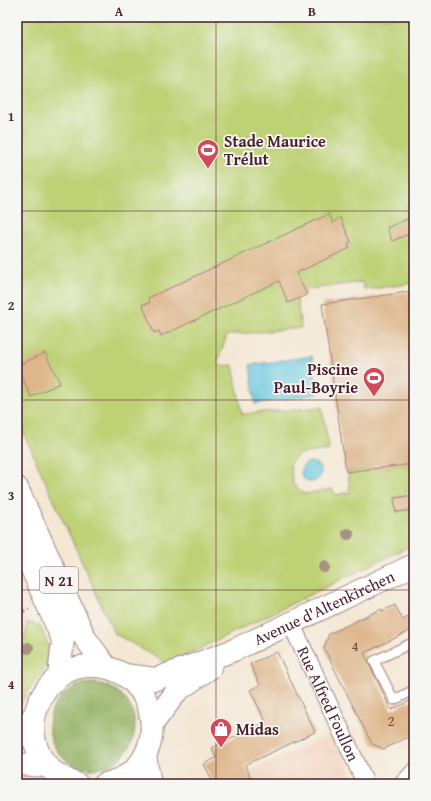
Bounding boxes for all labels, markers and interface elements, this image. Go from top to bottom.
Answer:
text: A [115,2,124,21]
text: B [308,2,316,21]
text: 1 [8,107,14,126]
place label: Stade Maurice Trélut [224,129,326,171]
sports icon: Stade Maurice Trélut [195,137,221,170]
text: 2 [8,296,15,315]
place label: Piscine Paul-Boyrie [274,357,358,399]
sports icon: Piscine Paul-Boyrie [361,365,387,398]
text: 3 [8,486,14,505]
street label: Avenue d'Altenkirchen [250,564,398,651]
road number: N 21 [40,567,78,593]
house number: 4 [352,636,359,656]
street label: Rue Alfred Foullon [291,642,366,765]
text: 4 [8,675,15,694]
house number: 2 [388,711,394,731]
shop icon: Midas [208,716,234,749]
place label: Midas [236,717,279,741]

